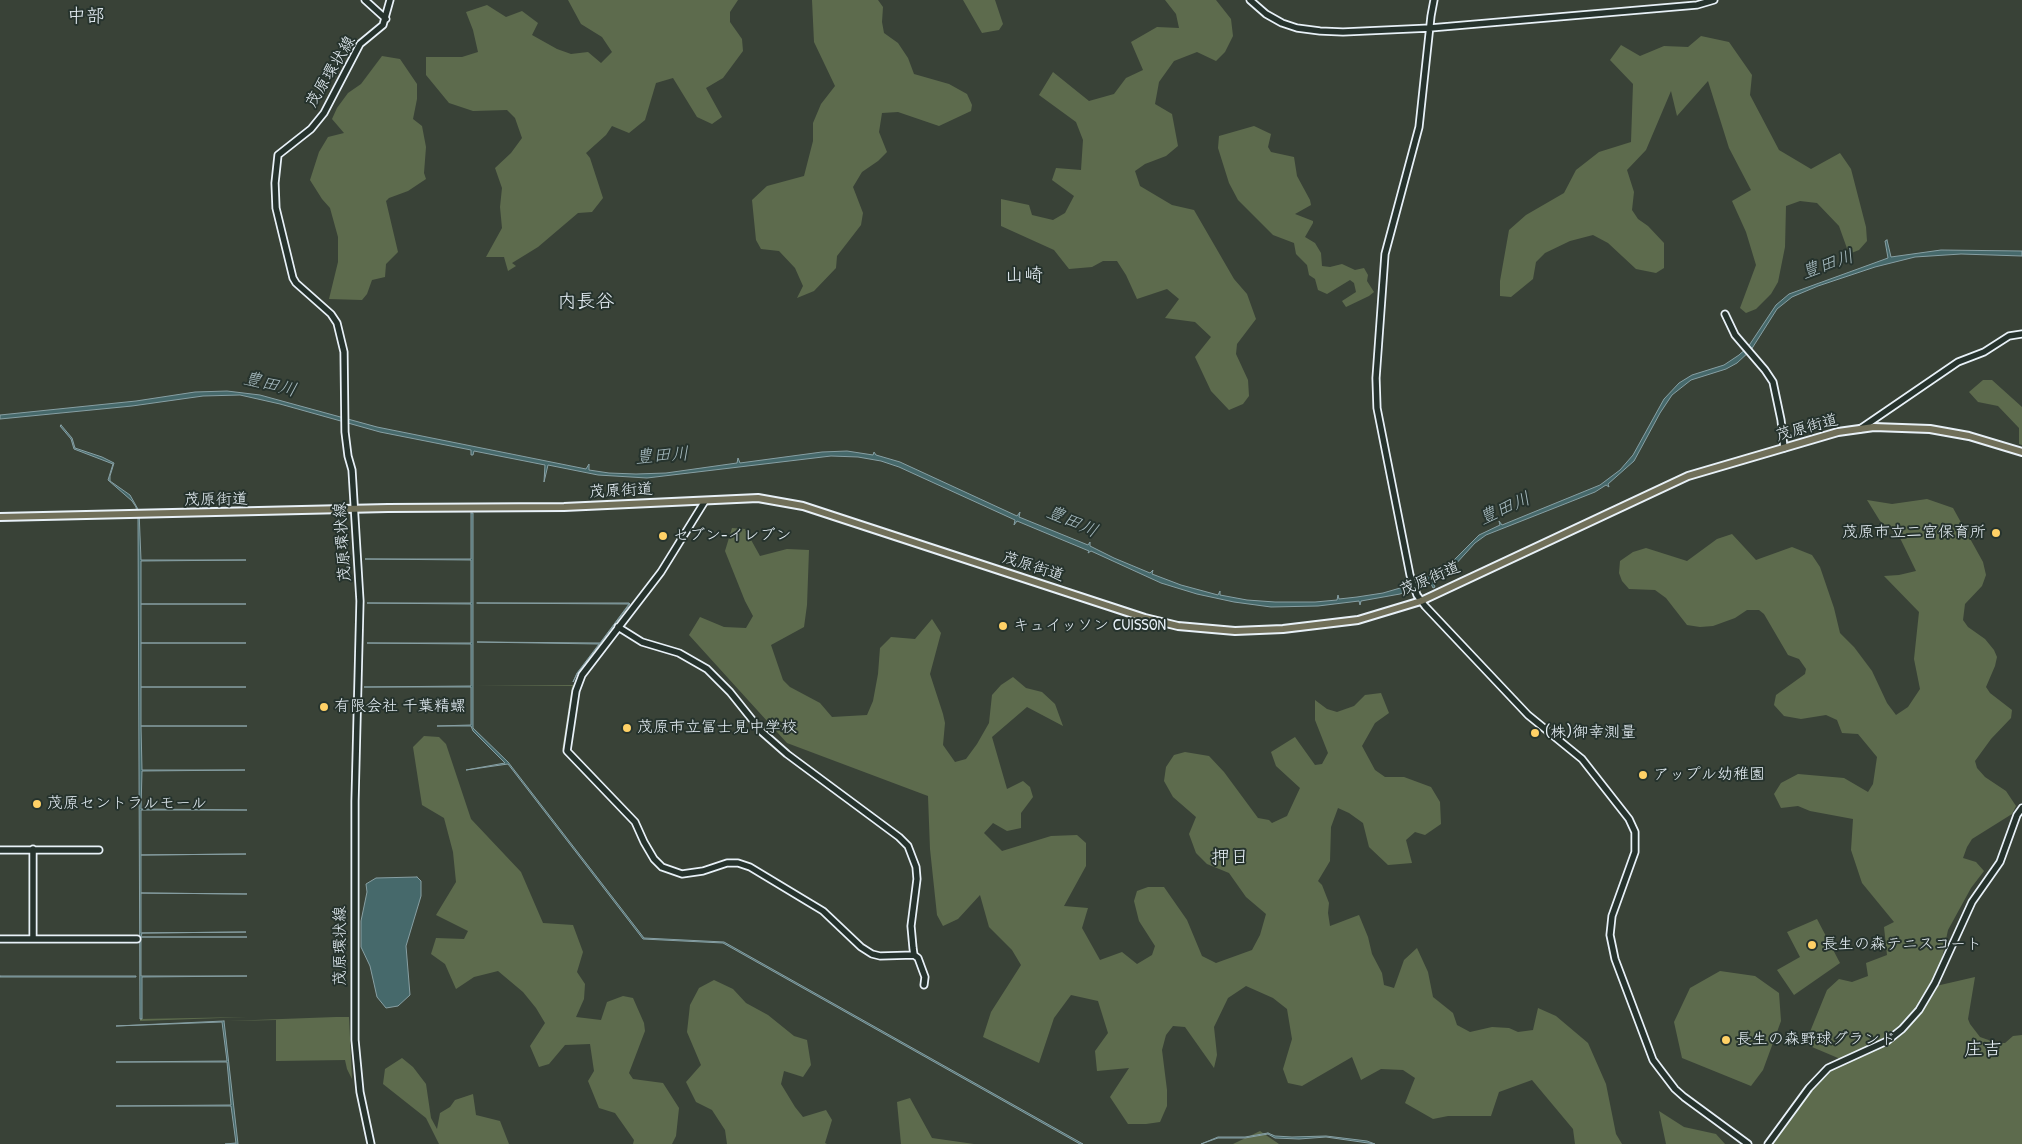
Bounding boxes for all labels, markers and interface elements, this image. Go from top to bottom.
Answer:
district label: 中部 [67,6,105,28]
street label: 茂原環状線 [302,33,360,111]
water label: 豊田川 [1799,246,1857,284]
district label: 山崎 [1005,265,1043,287]
district label: 内長谷 [558,291,614,313]
water label: 豊田川 [241,368,299,402]
street label: 茂原街道 [1774,410,1840,446]
water label: 豊田川 [634,443,690,469]
street label: 茂原街道 [589,480,653,502]
water label: 豊田川 [1476,488,1534,530]
street label: 茂原街道 [184,490,248,510]
street label: 茂原環状線 [331,501,355,583]
water label: 豊田川 [1043,501,1101,543]
place label: 茂原市立二宮保育所 [1842,523,1986,543]
place label: セブン-イレブン [673,526,791,546]
marker: 茂原市立二宮保育所 [1990,527,2002,539]
marker: セブン-イレブン [657,530,669,542]
street label: 茂原街道 [1000,548,1066,586]
street label: 茂原街道 [1397,558,1463,600]
place label: キュイッソン CUISSON [1013,616,1166,636]
marker: キュイッソン CUISSON [997,620,1009,632]
place label: 有限会社 千葉精螺 [334,697,466,717]
marker: 有限会社 千葉精螺 [318,701,330,713]
place label: 茂原市立冨士見中学校 [637,718,797,738]
marker: 茂原市立冨士見中学校 [621,722,633,734]
place label: (株)御幸測量 [1545,723,1636,743]
marker: (株)御幸測量 [1529,727,1541,739]
place label: アップル幼稚園 [1653,765,1765,785]
marker: アップル幼稚園 [1637,769,1649,781]
place label: 茂原セントラルモール [47,794,207,814]
marker: 茂原セントラルモール [31,798,43,810]
district label: 押日 [1211,847,1249,869]
street label: 茂原環状線 [331,906,351,986]
place label: 長生の森テニスコート [1822,935,1982,955]
marker: 長生の森テニスコート [1806,939,1818,951]
place label: 長生の森野球グランド [1736,1030,1896,1050]
marker: 長生の森野球グランド [1720,1034,1732,1046]
district label: 庄吉 [1964,1039,2002,1061]

